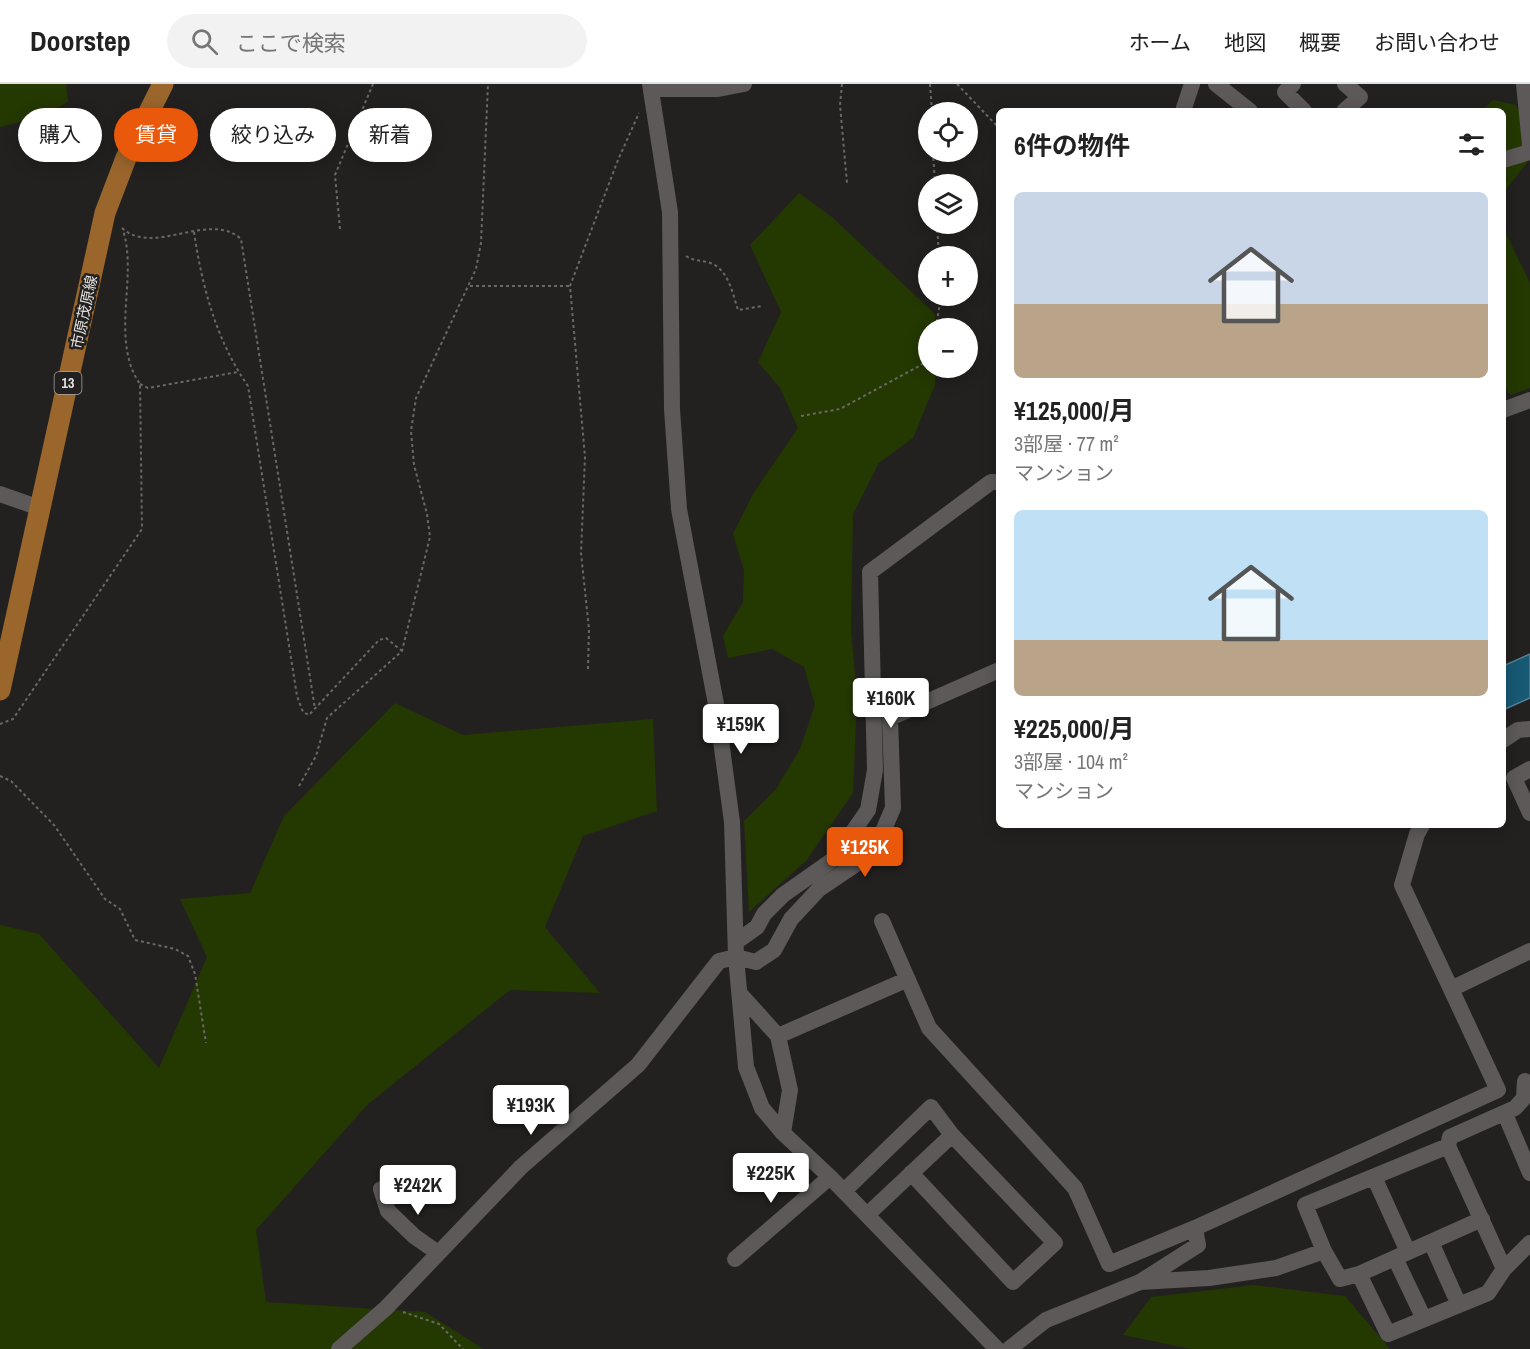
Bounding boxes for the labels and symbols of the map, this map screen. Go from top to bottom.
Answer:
street label: 市原茂原線 [66,273,102,351]
road number: 13 [54,372,82,394]
pin: ¥160K [849,678,933,729]
pin: ¥159K [699,704,783,755]
pin: ¥125K [823,827,907,878]
pin: ¥193K [489,1085,573,1136]
pin: ¥225K [729,1153,813,1204]
pin: ¥242K [376,1165,460,1216]

